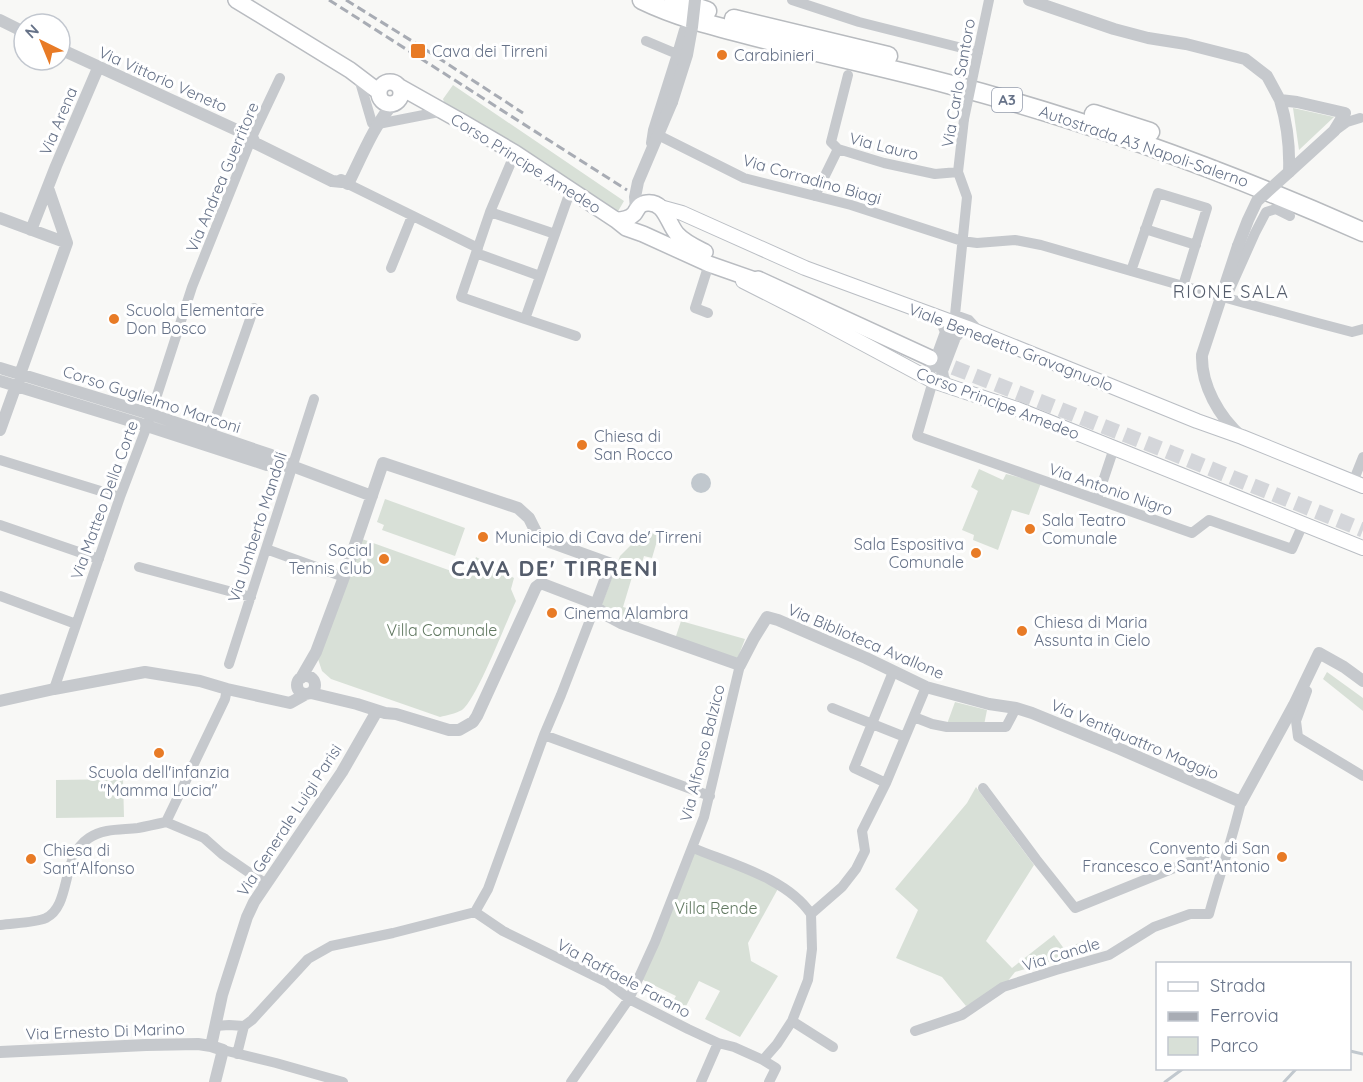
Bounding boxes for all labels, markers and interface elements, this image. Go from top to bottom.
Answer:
north arrow [12,12,72,72]
street label: Via Carlo Santoro [937,17,979,149]
text: N [21,20,43,42]
place label: Cava dei Tirreni [432,41,548,61]
street label: Via Vittorio Veneto [96,42,230,116]
marker: Cava dei Tirreni [409,42,427,60]
place label: Carabinieri [734,45,814,65]
marker: Carabinieri [715,48,729,62]
street label: Via Arena [35,84,81,158]
road number: A3 [992,88,1022,112]
street label: Via Andrea Guerritore [181,99,263,255]
street label: Autostrada A3 Napoli-Salerno [1037,101,1251,191]
street label: Corso Principe Amedeo [447,109,605,217]
street label: Via Lauro [847,128,921,164]
street label: Via Corradino Biagi [740,150,884,208]
district label: RIONE SALA [1173,280,1289,303]
street label: Viale Benedetto Gravagnuolo [906,299,1116,395]
place label: Scuola Elementare Don Bosco [126,300,264,338]
marker: Scuola Elementare Don Bosco [107,312,121,326]
street label: Corso Guglielmo Marconi [61,361,243,437]
street label: Corso Principe Amedeo [913,363,1083,443]
street label: Via Matteo Della Corte [66,418,142,582]
place label: Chiesa di San Rocco [594,426,673,464]
marker: Chiesa di San Rocco [575,438,589,452]
street label: Via Umberto Mandoli [223,449,291,605]
street label: Via Antonio Nigro [1046,458,1176,520]
place label: Sala Teatro Comunale [1042,510,1126,548]
marker: Sala Teatro Comunale [1023,522,1037,536]
place label: Municipio di Cava de' Tirreni [495,527,702,547]
marker: Municipio di Cava de' Tirreni [476,530,490,544]
place label: Sala Espositiva Comunale [854,534,964,572]
place label: Social Tennis Club [289,540,372,578]
marker: Sala Espositiva Comunale [969,546,983,560]
marker: Social Tennis Club [377,552,391,566]
district label: CAVA DE' TIRRENI [451,554,659,582]
street label: Via Biblioteca Avallone [785,599,947,683]
place label: Cinema Alambra [564,603,689,623]
marker: Cinema Alambra [545,606,559,620]
place label: Chiesa di Maria Assunta in Cielo [1034,612,1150,650]
park label: Villa Comunale [387,620,497,640]
marker: Chiesa di Maria Assunta in Cielo [1015,624,1029,638]
street label: Via Alfonso Balzico [675,682,729,824]
street label: Via Ventiquattro Maggio [1048,694,1222,784]
street label: Via Generale Luigi Parisi [232,740,346,900]
marker: Scuola dell'infanzia "Mamma Lucia" [152,746,166,760]
place label: Scuola dell'infanzia "Mamma Lucia" [88,762,230,800]
place label: Convento di San Francesco e Sant'Antonio [1082,838,1270,876]
place label: Chiesa di Sant'Alfonso [43,840,135,878]
marker: Convento di San Francesco e Sant'Antonio [1275,850,1289,864]
marker: Chiesa di Sant'Alfonso [24,852,38,866]
park label: Villa Rende [674,898,758,918]
street label: Via Canale [1020,933,1102,975]
street label: Via Raffaele Farano [554,934,694,1022]
legend [1156,962,1351,1070]
text: Strada [1210,974,1266,997]
text: Ferrovia [1210,1004,1279,1027]
street label: Via Ernesto Di Marino [25,1018,185,1044]
text: Parco [1210,1034,1258,1057]

